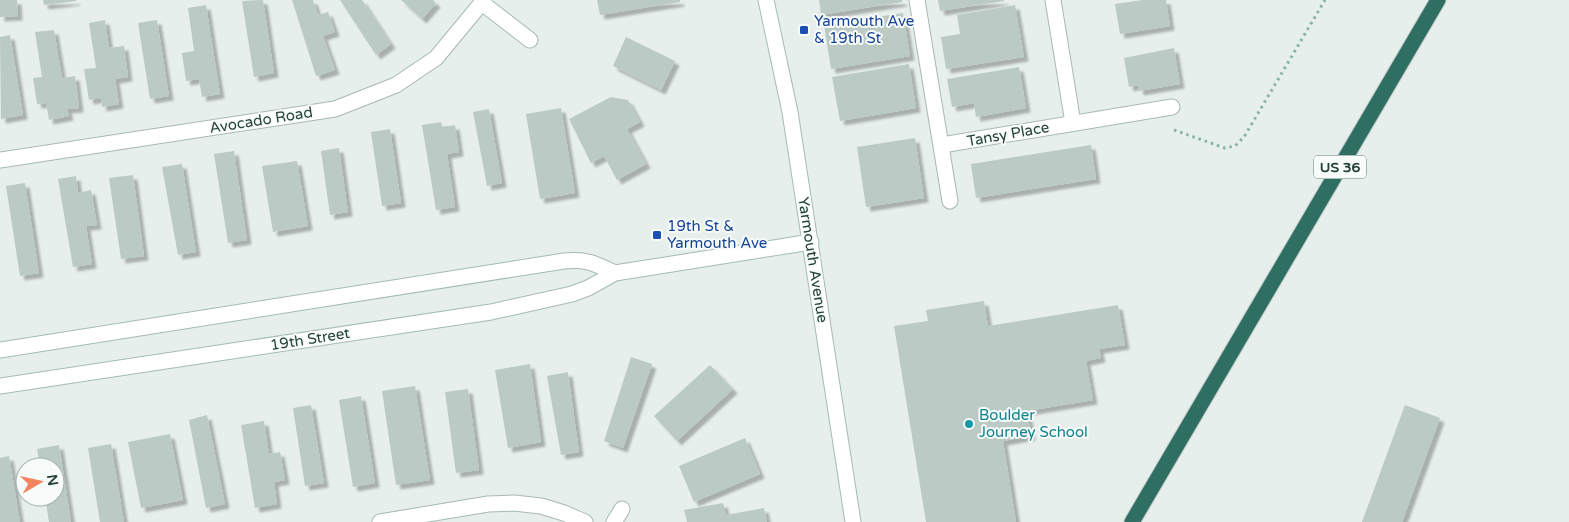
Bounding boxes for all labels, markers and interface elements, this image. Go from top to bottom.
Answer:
place label: Yarmouth Ave & 19th St [814,12,914,47]
marker: Yarmouth Ave & 19th St [798,24,810,36]
street label: Avocado Road [208,103,314,137]
street label: Tansy Place [965,118,1051,150]
road number: US 36 [1314,156,1366,178]
street label: Yarmouth Avenue [794,196,832,324]
place label: 19th St & Yarmouth Ave [667,217,767,252]
marker: 19th St & Yarmouth Ave [651,229,663,241]
street label: 19th Street [269,324,351,354]
place label: Boulder Journey School [979,406,1088,441]
marker: Boulder Journey School [963,418,975,430]
north arrow [15,457,65,507]
text: N [43,473,62,487]

